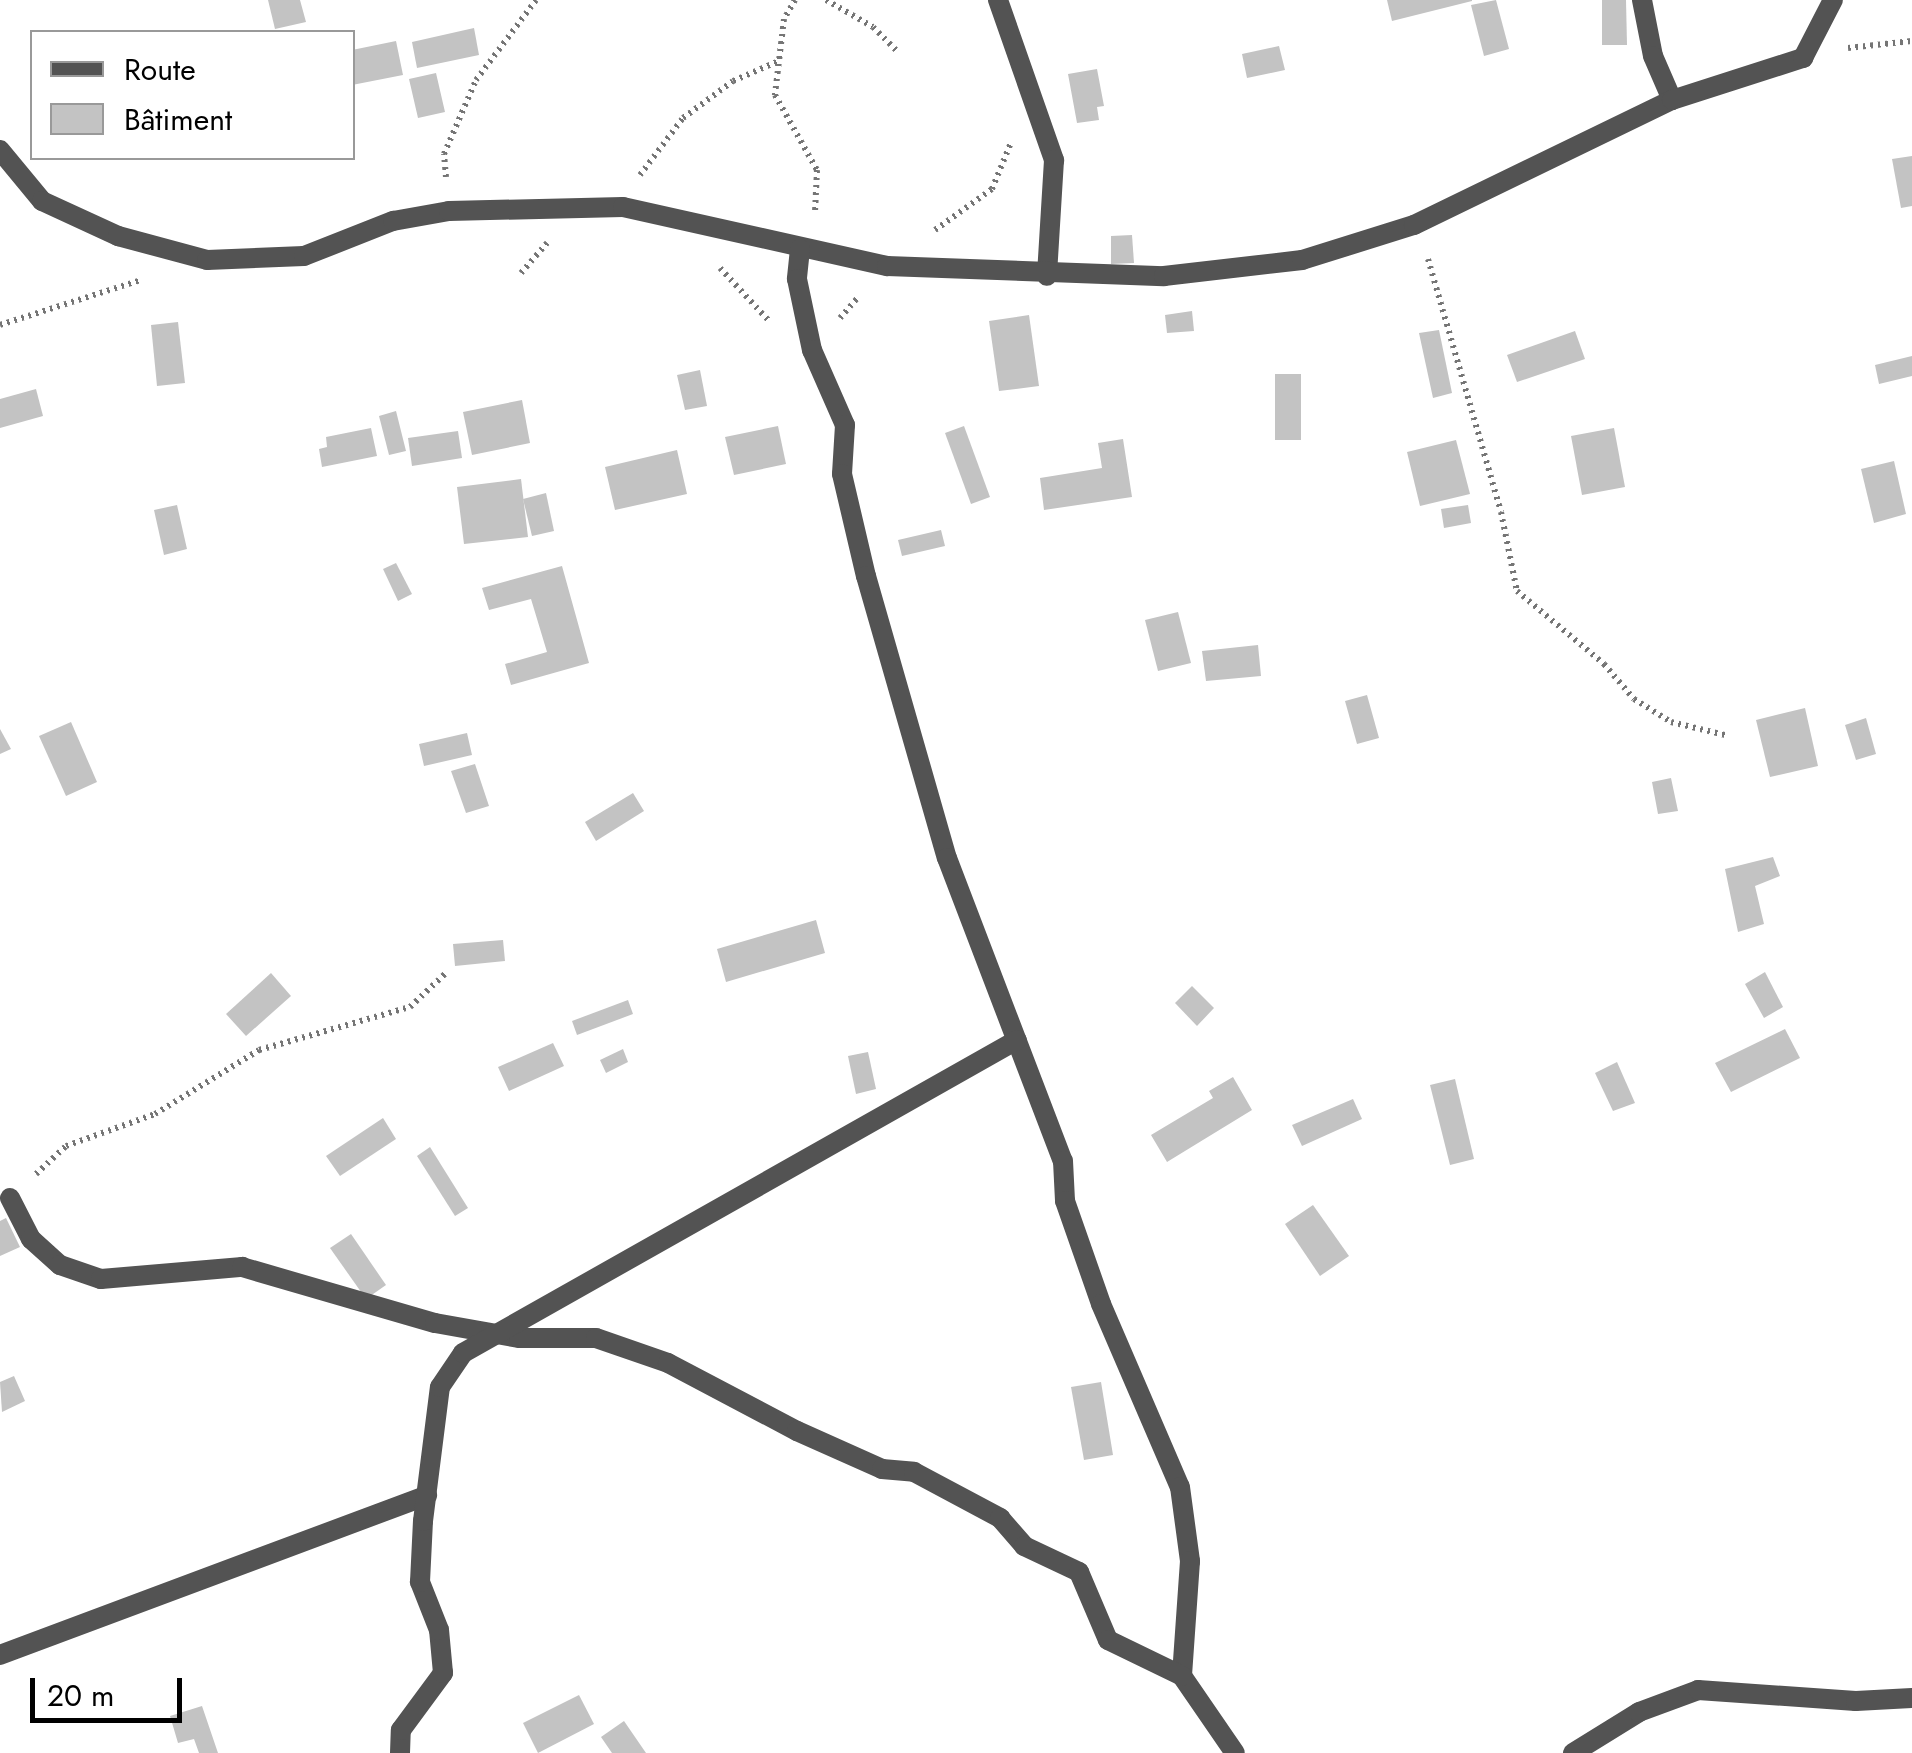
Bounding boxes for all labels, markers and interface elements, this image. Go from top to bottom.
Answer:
legend [30,30,355,160]
text: Route [124,48,196,91]
text: Bâtiment [124,98,232,141]
scale bar [35,1658,188,1720]
text: 20 m [47,1674,114,1717]

